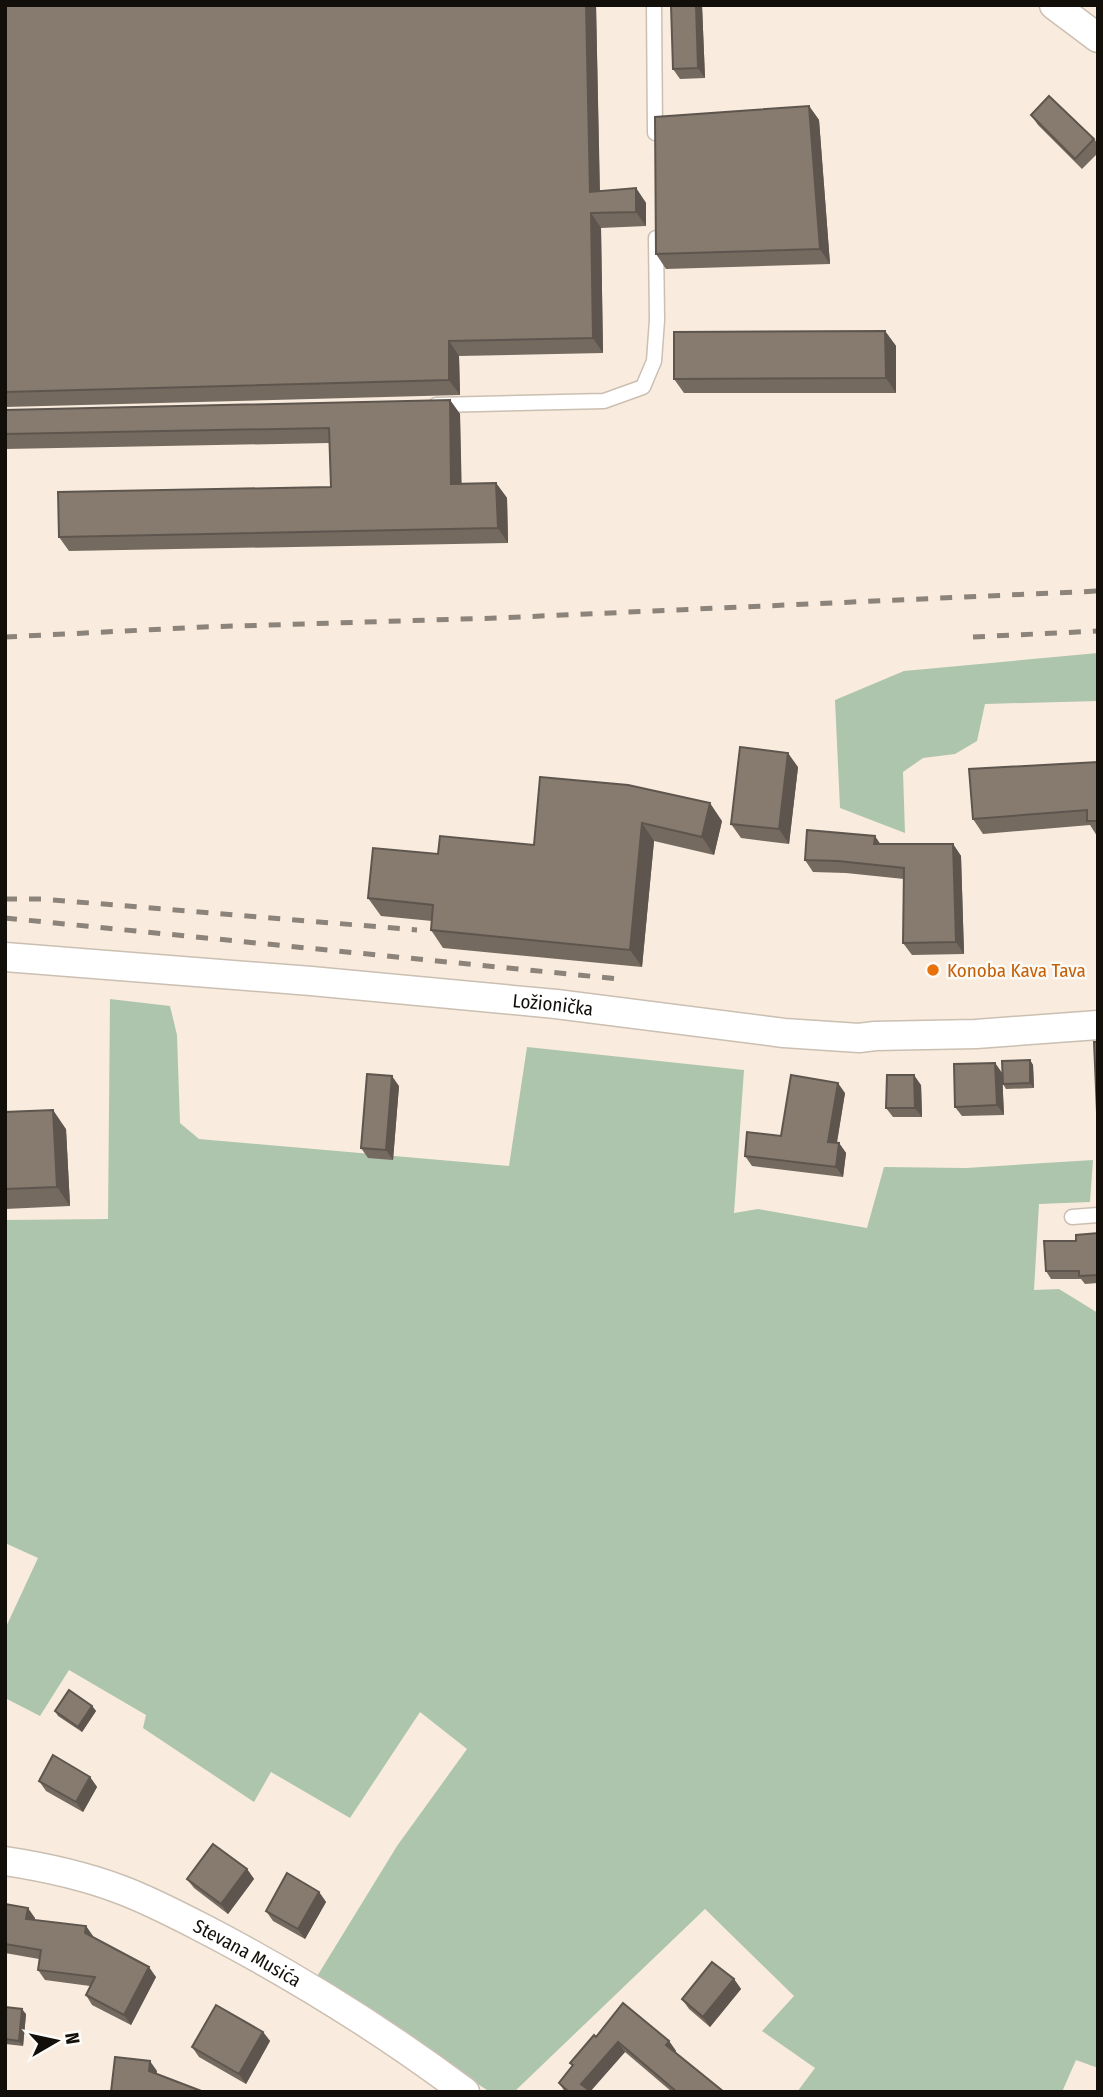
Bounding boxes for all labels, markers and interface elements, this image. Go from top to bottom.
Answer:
place label: Konoba Kava Tava [947,959,1086,982]
marker: Konoba Kava Tava [925,962,941,978]
street label: Ložionička [512,989,595,1021]
street label: Stevana Musića [190,1914,305,1992]
north arrow [21,2006,91,2076]
text: N [60,2031,85,2046]

